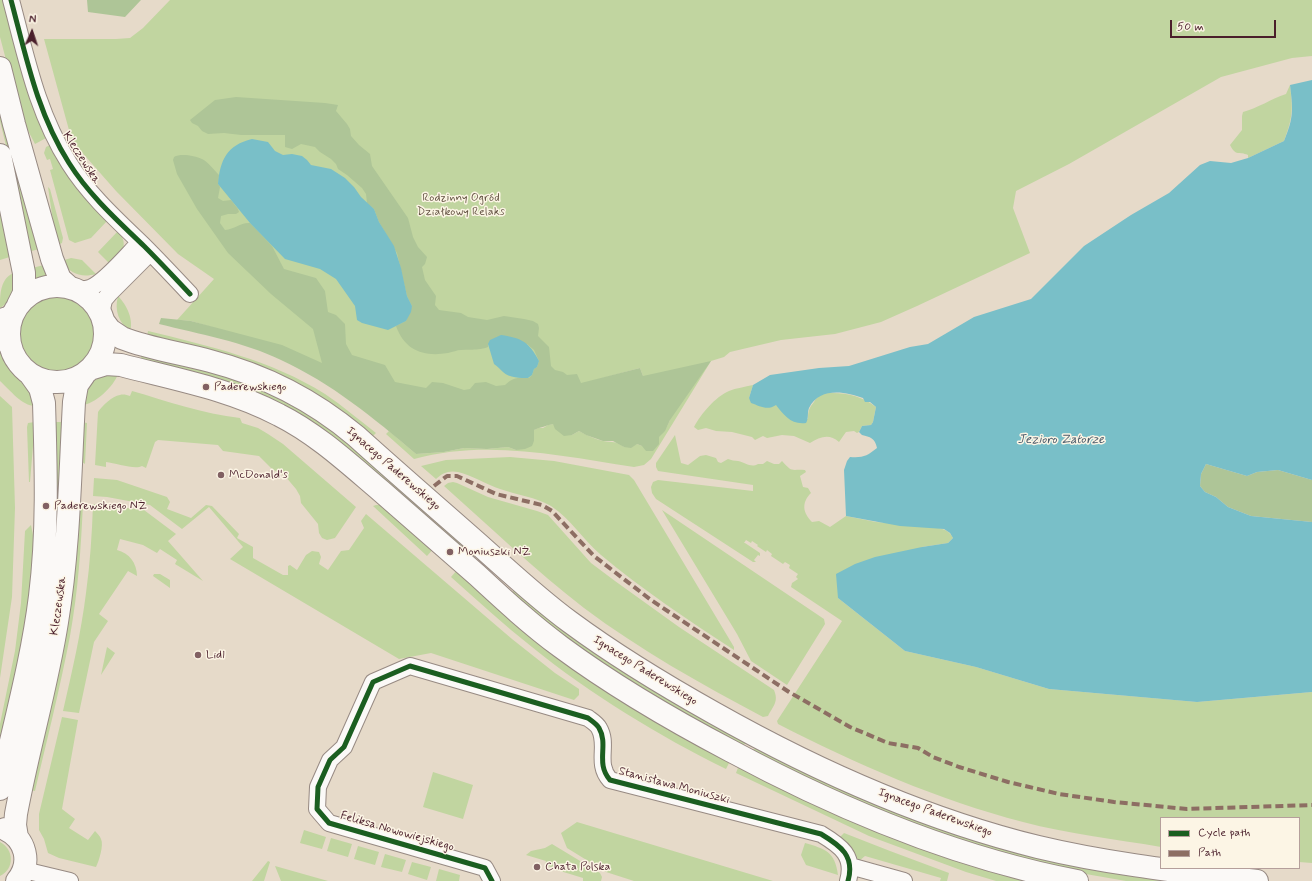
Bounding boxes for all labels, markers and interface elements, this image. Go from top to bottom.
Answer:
north arrow [12,12,52,52]
scale bar [1172,12,1278,38]
text: N [29,13,37,27]
text: 50 m [1177,19,1204,35]
street label: Kleczewska [59,129,103,187]
park label: Rodzinny Ogród Działkowy Relaks [417,191,505,219]
place label: Paderewskiego [214,380,286,394]
marker: Paderewskiego [201,382,211,392]
street label: Ignacego Paderewskiego [343,424,443,514]
water label: Jezioro Zatorze [1018,432,1104,448]
place label: McDonald's [229,468,288,482]
marker: McDonald's [216,470,226,480]
place label: Paderewskiego NŻ [54,499,147,513]
marker: Paderewskiego NŻ [41,501,51,511]
place label: Moniuszki NŻ [458,545,530,559]
marker: Moniuszki NŻ [445,547,455,557]
street label: Kleczewska [48,576,70,636]
street label: Ignacego Paderewskiego [590,633,700,709]
place label: Lidl [206,648,225,662]
marker: Lidl [193,650,203,660]
street label: Stanisława Moniuszki [617,764,731,808]
street label: Ignacego Paderewskiego [876,786,994,840]
street label: Feliksa Nowowiejskiego [338,809,456,855]
legend [1160,817,1300,869]
text: Cycle path [1198,825,1250,841]
text: Path [1198,845,1221,861]
place label: Chata Polska [545,860,610,874]
marker: Chata Polska [532,862,542,872]

